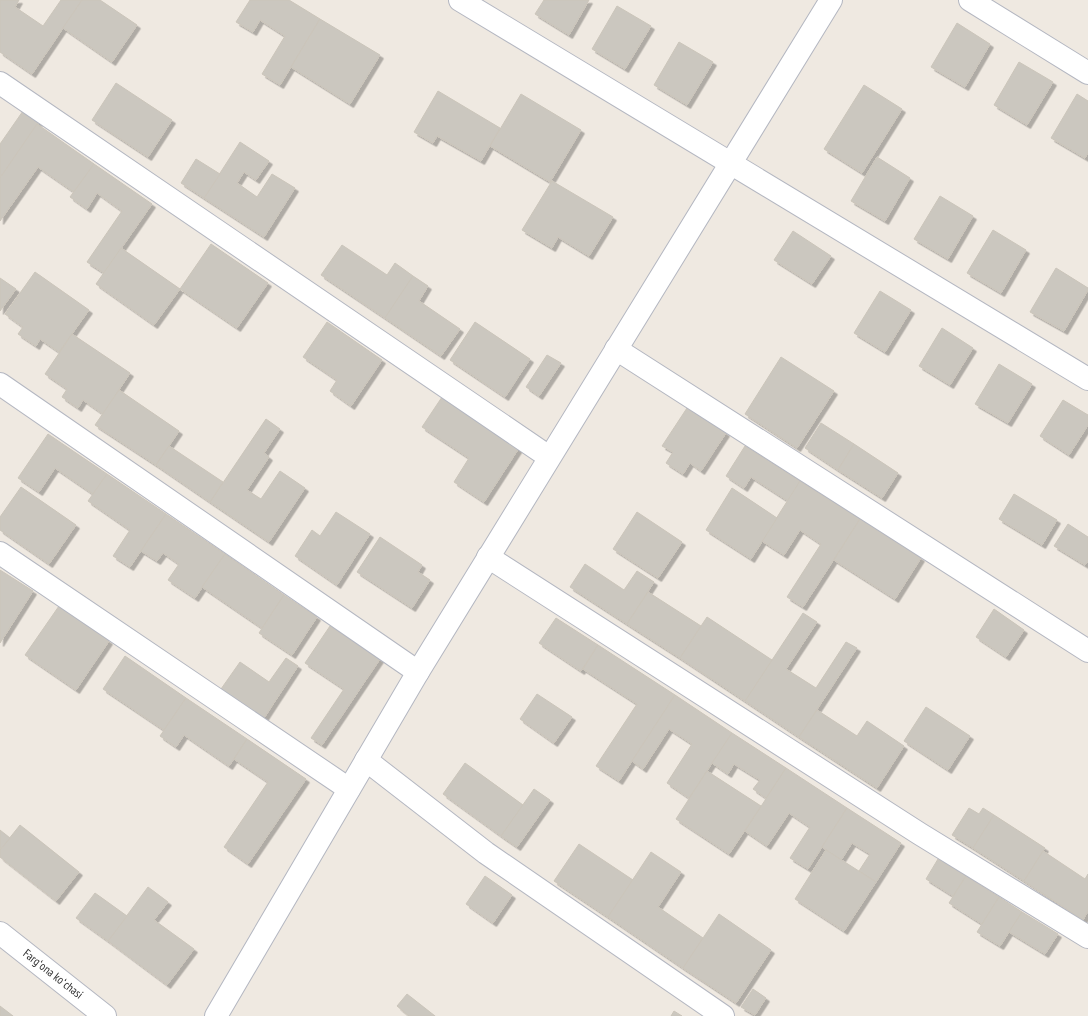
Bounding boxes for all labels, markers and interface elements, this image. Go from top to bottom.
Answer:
street label: Fargʻona koʻchasi [20,946,86,1002]

